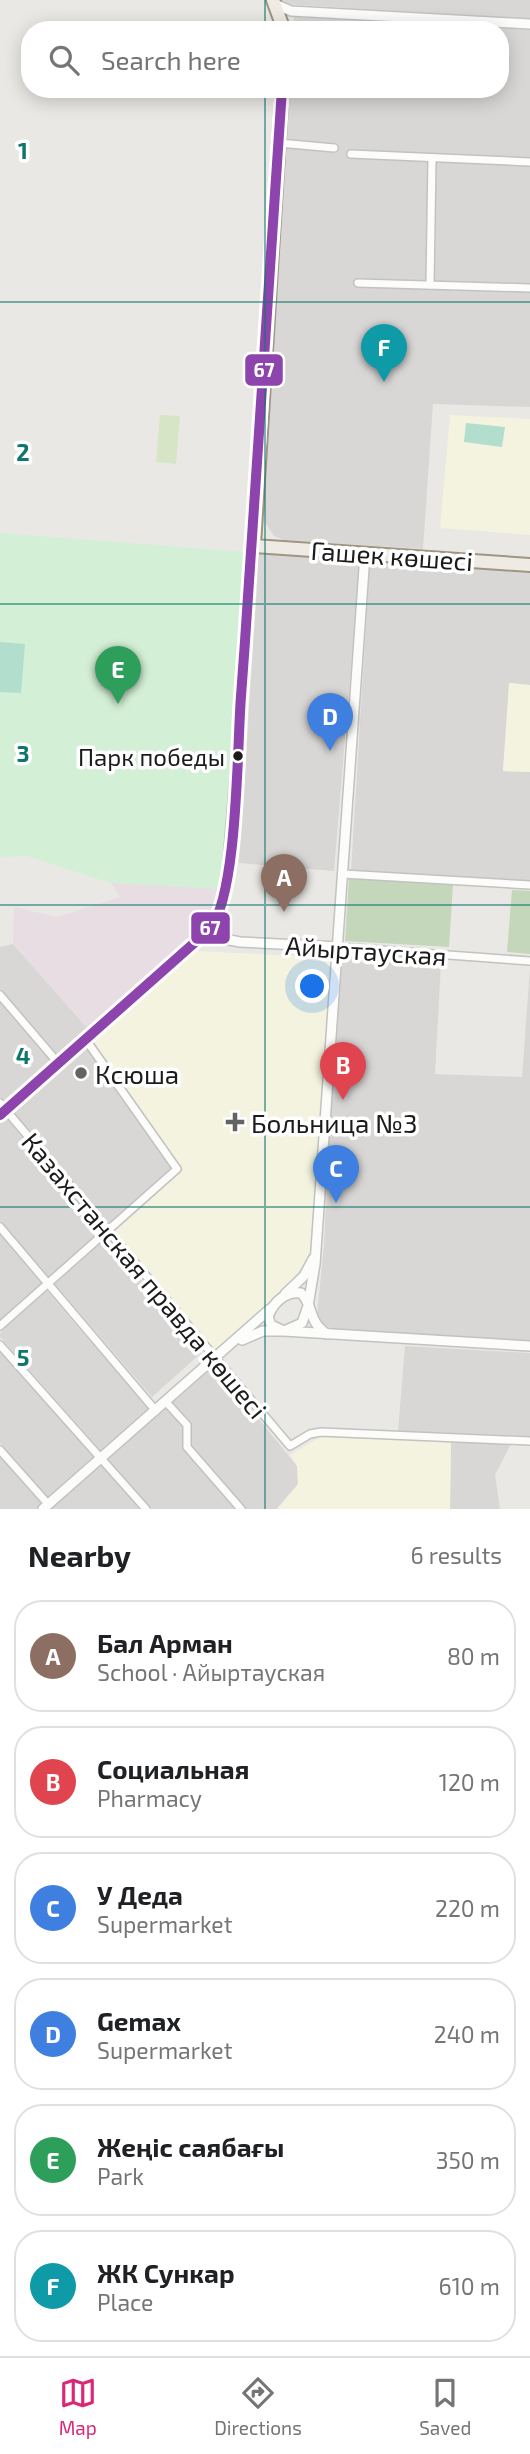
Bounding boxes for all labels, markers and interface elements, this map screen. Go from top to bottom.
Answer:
search box [21,21,509,98]
icon: search [45,41,83,79]
text: Search here [101,44,241,75]
text: 1 [18,136,28,164]
pin: F [361,324,407,382]
line badge: 67 [244,353,284,387]
text: 67 [253,358,275,381]
text: 2 [16,438,30,466]
street label: Гашек көшесі [310,534,474,576]
pin: E [95,646,141,704]
pin: D [307,693,353,751]
text: 3 [16,739,30,767]
place label: Парк победы [78,742,225,771]
marker: Парк победы [231,749,245,763]
pin: A [261,854,307,912]
line badge: 67 [190,911,231,945]
text: 67 [199,916,221,939]
street label: Айыртауская [284,929,448,972]
your location [295,969,329,1003]
text: 4 [16,1041,30,1069]
pin: B [320,1042,366,1100]
place label: Ксюша [95,1058,179,1089]
marker: Ксюша [73,1065,89,1081]
place label: Больница №3 [251,1107,417,1138]
marker: Больница №3 [225,1112,245,1132]
street label: Казахстанская правда көшесі [16,1126,274,1424]
pin: C [313,1145,359,1203]
text: 5 [17,1343,29,1371]
text: Nearby [28,1537,131,1573]
text: 6 results [411,1541,502,1569]
text: Бал Арман [97,1627,233,1658]
text: A [45,1642,61,1670]
text: 80 m [447,1642,500,1670]
text: School · Айыртауская [97,1658,325,1686]
text: Социальная [97,1753,249,1784]
text: B [46,1768,60,1796]
text: 120 m [439,1768,500,1796]
text: Pharmacy [97,1784,202,1812]
text: У Деда [97,1879,183,1910]
text: C [46,1894,60,1922]
text: 220 m [435,1894,500,1922]
text: Supermarket [97,1910,232,1938]
text: Gemax [97,2005,181,2036]
text: D [45,2020,61,2048]
text: 240 m [434,2020,500,2048]
text: Supermarket [97,2036,232,2064]
text: Жеңіс саябағы [97,2131,284,2162]
text: E [46,2146,60,2174]
text: 350 m [436,2146,500,2174]
text: Park [97,2162,144,2190]
text: ЖК Сункар [97,2257,235,2288]
text: F [47,2272,59,2300]
text: 610 m [439,2272,500,2300]
text: Place [97,2288,153,2316]
tab: Map [59,2374,97,2439]
tab: Directions [214,2374,302,2439]
tab: Saved [419,2374,471,2439]

